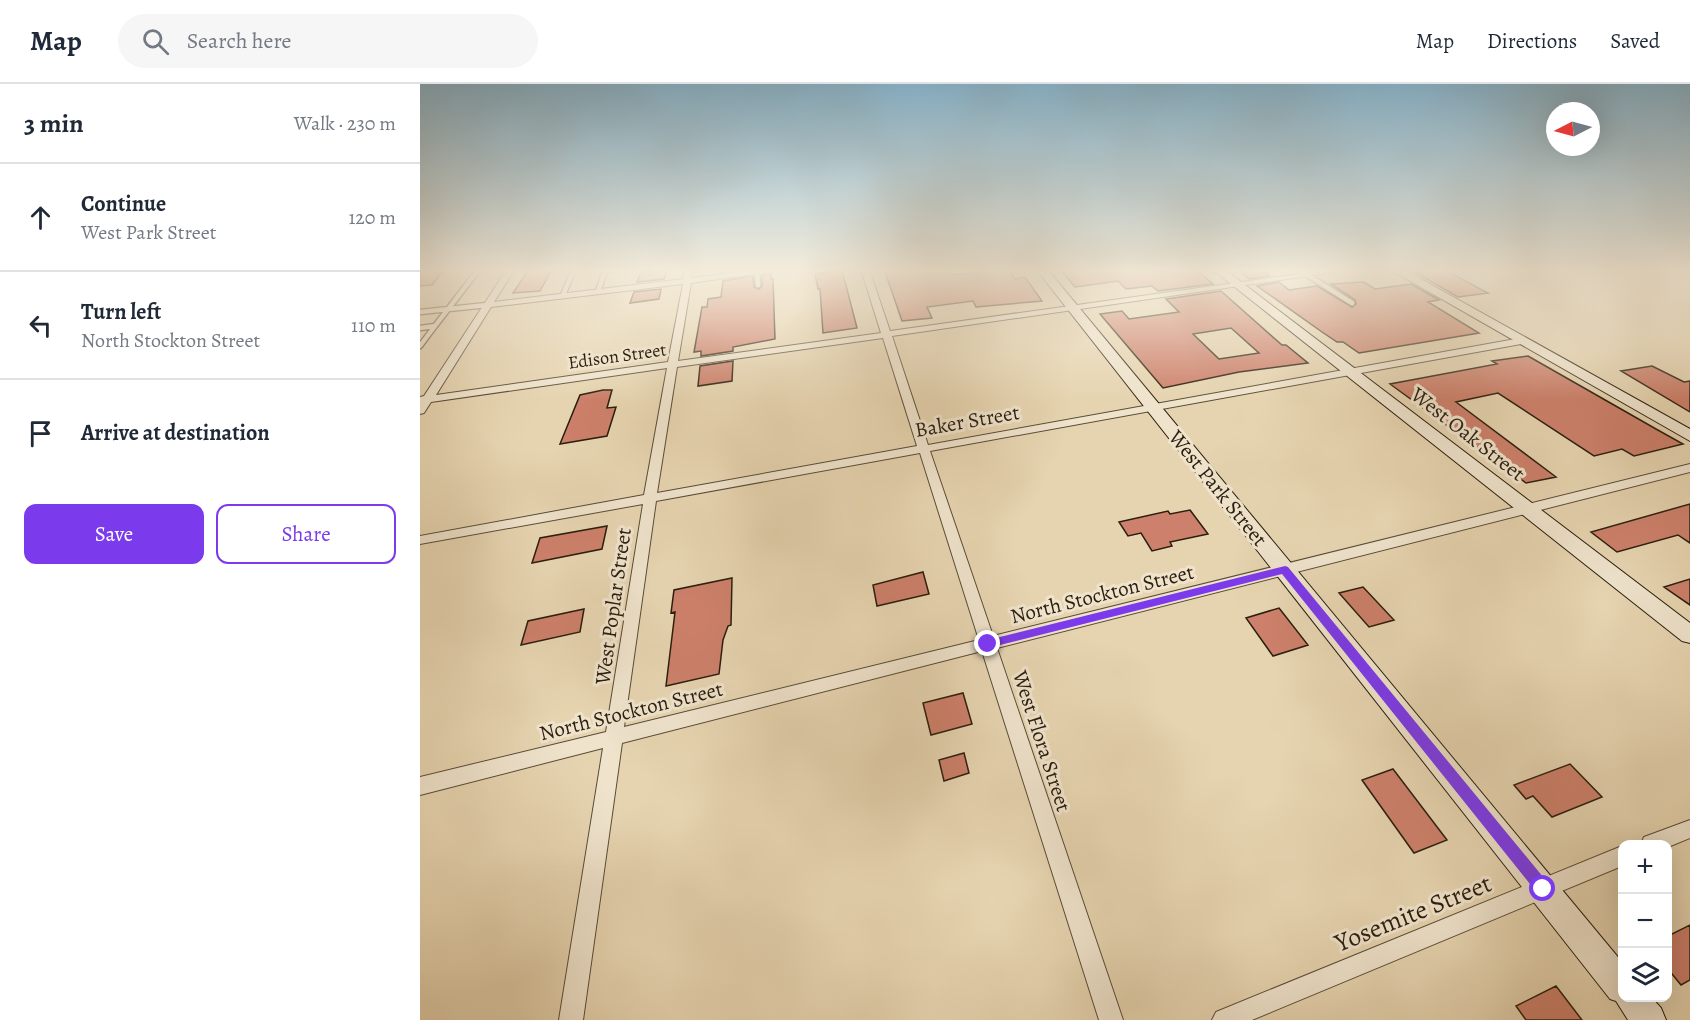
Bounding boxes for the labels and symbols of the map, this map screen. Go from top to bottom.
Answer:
north arrow [1546,102,1600,156]
street label: Edison Street [566,337,668,375]
street label: West Oak Street [1404,380,1531,487]
street label: Baker Street [913,398,1021,444]
street label: West Park Street [1162,423,1274,552]
street label: West Poplar Street [588,526,638,687]
street label: North Stockton Street [1007,558,1197,630]
route end [974,630,1000,656]
street label: West Flora Street [1006,666,1078,815]
street label: North Stockton Street [536,675,726,747]
street label: Yosemite Street [1328,865,1497,961]
route start [1529,875,1555,901]

